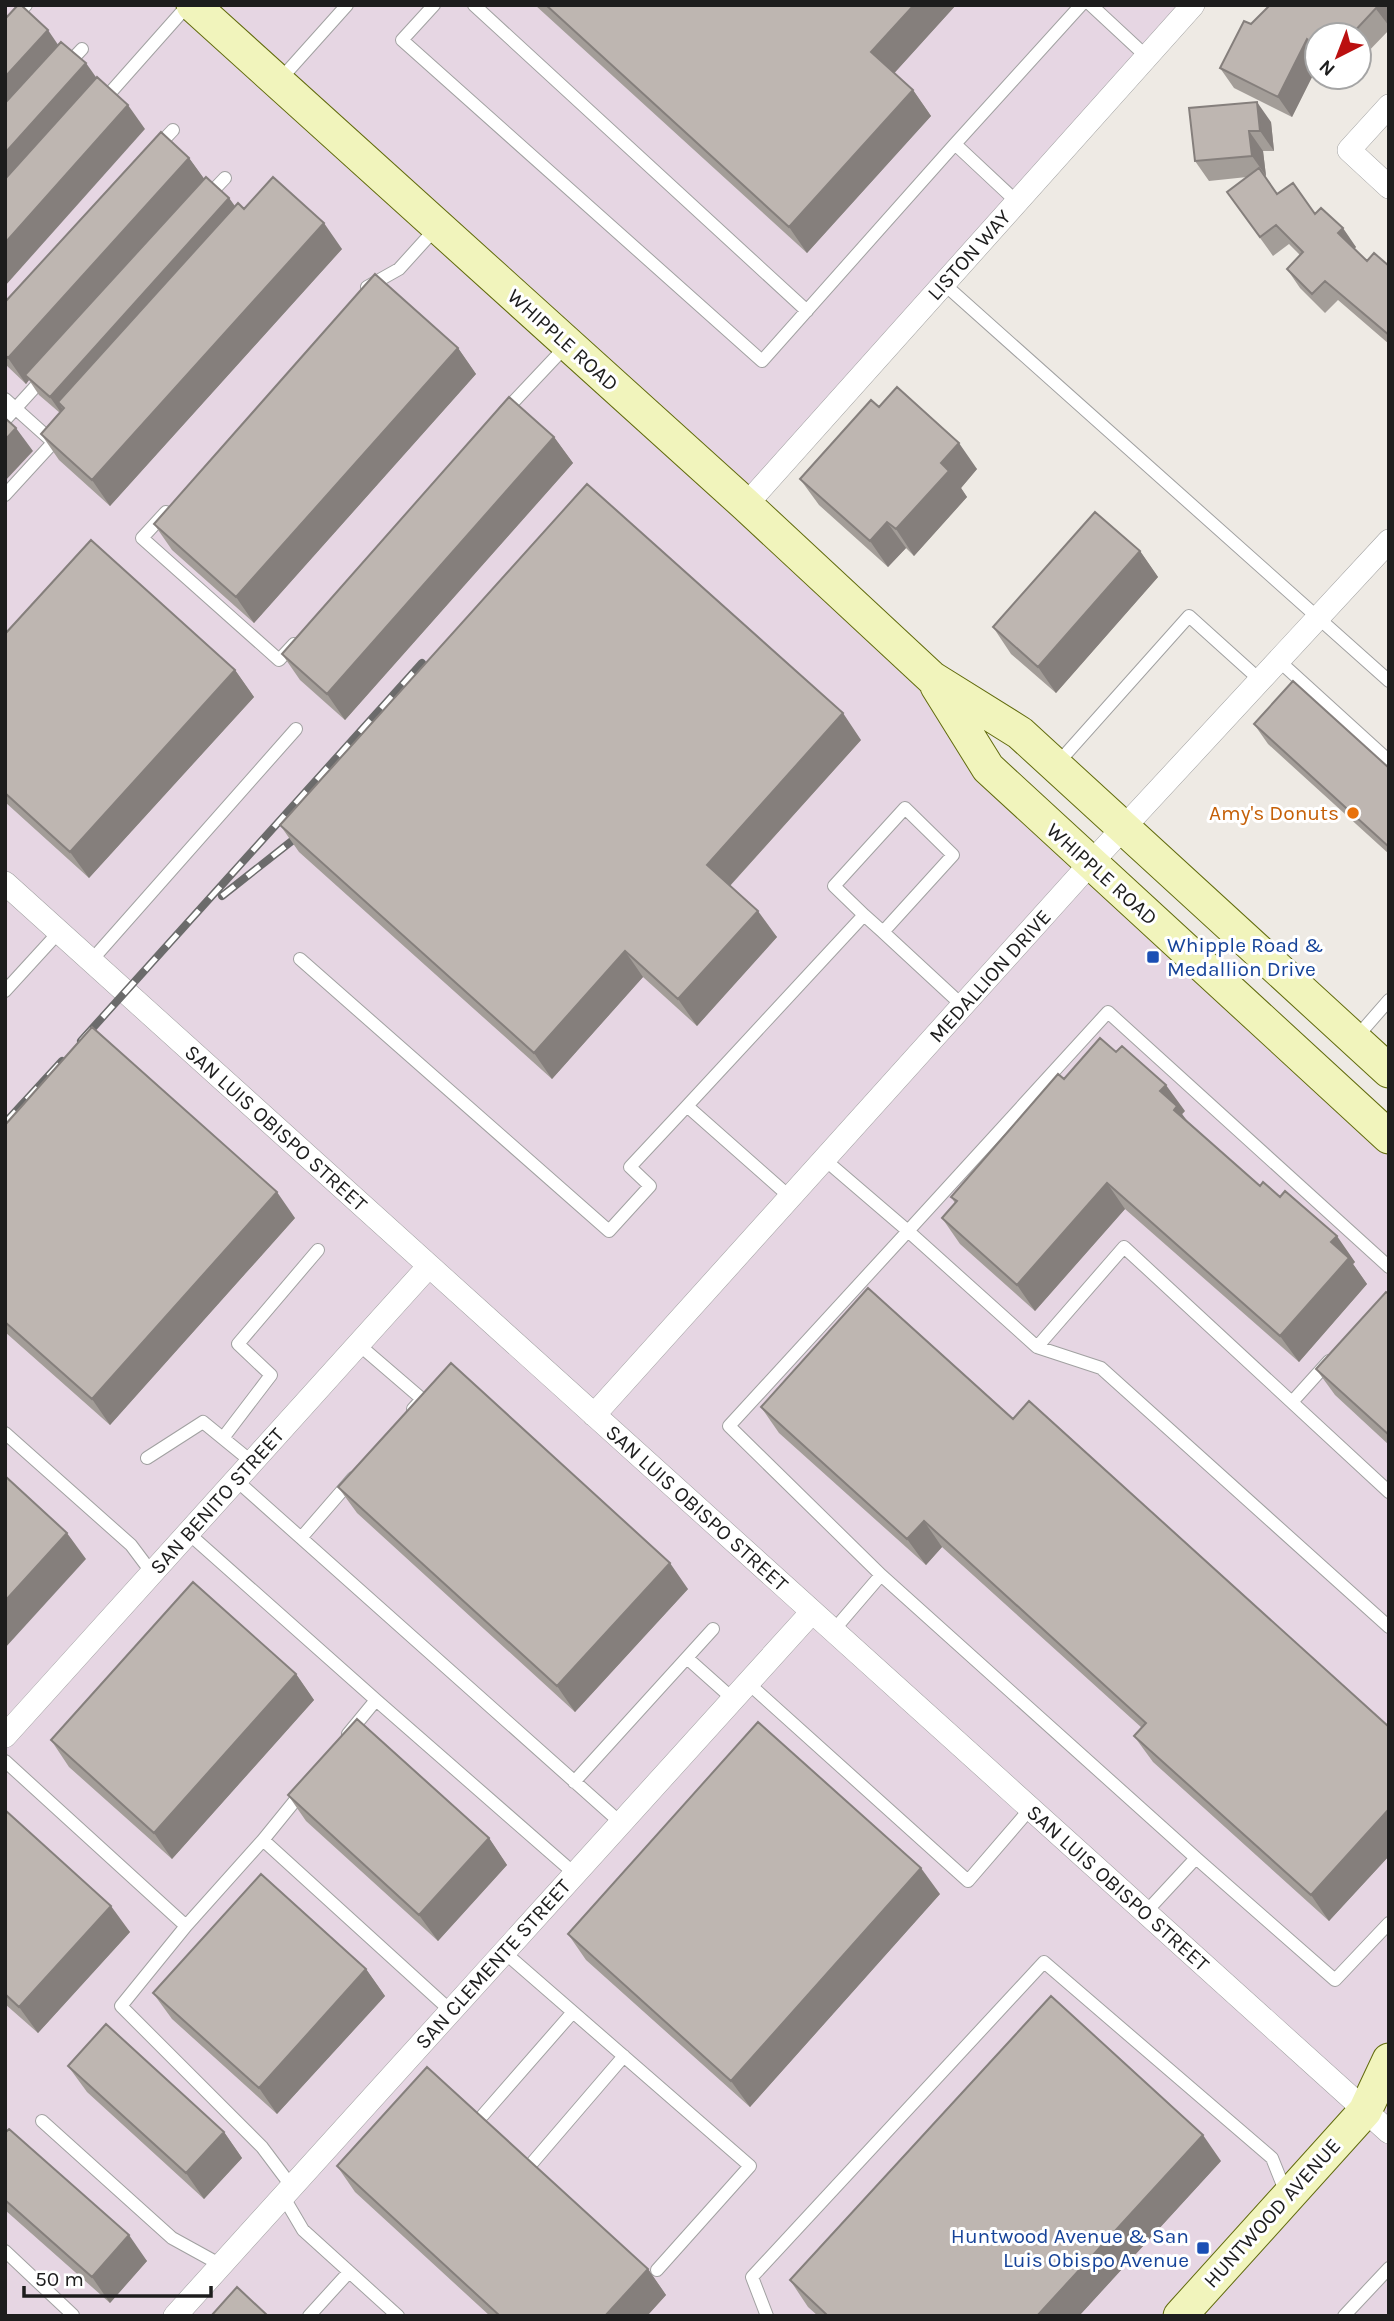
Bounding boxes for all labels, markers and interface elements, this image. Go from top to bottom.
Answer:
north arrow [1303,21,1373,91]
text: N [1315,55,1340,81]
street label: LISTON WAY [922,205,1016,305]
street label: WHIPPLE ROAD [503,284,623,396]
place label: Amy's Donuts [1209,801,1339,825]
marker: Amy's Donuts [1345,805,1361,821]
street label: WHIPPLE ROAD [1042,818,1162,930]
street label: MEDALLION DRIVE [924,905,1056,1047]
place label: Whipple Road & Medallion Drive [1167,933,1323,981]
marker: Whipple Road & Medallion Drive [1145,949,1161,965]
street label: SAN LUIS OBISPO STREET [180,1040,372,1216]
street label: SAN LUIS OBISPO STREET [601,1420,793,1596]
street label: SAN BENITO STREET [145,1423,289,1579]
street label: SAN LUIS OBISPO STREET [1022,1800,1214,1976]
street label: SAN CLEMENTE STREET [410,1874,576,2054]
street label: HUNTWOOD AVENUE [1199,2134,1345,2292]
place label: Huntwood Avenue & San Luis Obispo Avenue [951,2224,1189,2272]
marker: Huntwood Avenue & San Luis Obispo Avenue [1195,2240,1211,2256]
scale bar [24,2254,212,2298]
text: 50 m [35,2267,84,2291]

